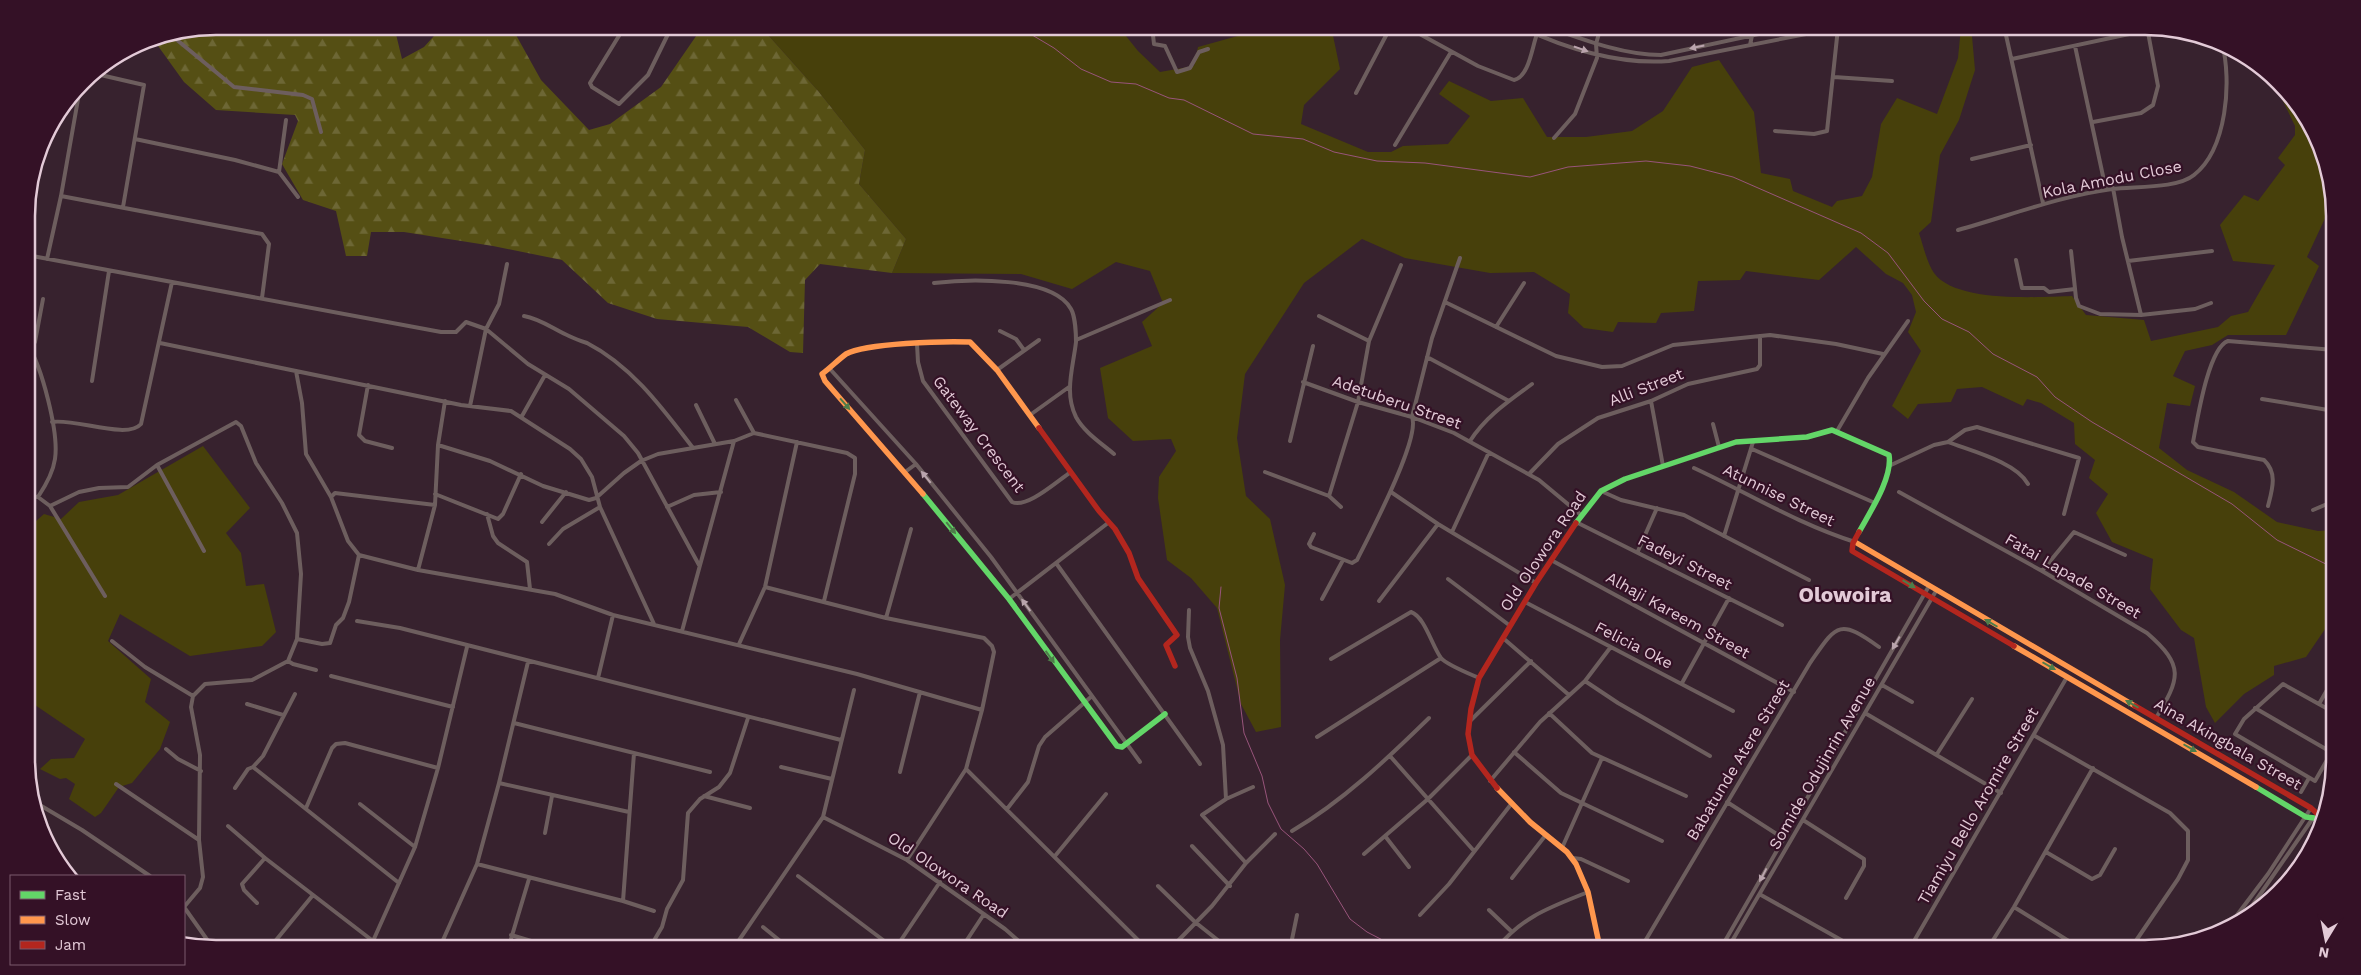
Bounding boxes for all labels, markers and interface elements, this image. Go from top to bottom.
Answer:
one-way arrow [1690,43,1705,51]
one-way arrow [1574,45,1589,53]
street label: Kola Amodu Close [2041,156,2183,202]
street label: Alli Street [1606,364,1686,410]
street label: Adetuberu Street [1330,371,1464,433]
street label: Gateway Crescent [929,372,1029,496]
one-way arrow [840,398,851,411]
street label: Atunnise Street [1720,460,1838,530]
one-way arrow [921,471,932,484]
street label: Old Olowora Road [1496,487,1590,615]
one-way arrow [946,521,957,534]
street label: Fatai Lapade Street [2002,529,2145,623]
street label: Fadeyi Street [1635,530,1735,594]
street label: Alhaji Kareem Street [1603,568,1753,663]
one-way arrow [1902,580,1915,589]
district label: Olowoira [1798,582,1892,607]
one-way arrow [1021,598,1031,612]
street label: Felicia Oke [1592,617,1676,673]
one-way arrow [1985,618,1998,627]
one-way arrow [1891,636,1900,650]
one-way arrow [1045,650,1055,663]
one-way arrow [2042,662,2056,670]
street label: Somide Odujinrin Avenue [1765,673,1879,853]
street label: Babatunde Atere Street [1683,676,1794,844]
street label: Aina Akingbala Street [2151,694,2305,794]
one-way arrow [2124,700,2139,708]
street label: Tiamiyu Bello Aromire Street [1914,704,2043,908]
one-way arrow [2183,743,2196,752]
street label: Old Olowora Road [884,828,1012,922]
one-way arrow [1759,868,1767,883]
legend [10,875,185,965]
text: Fast [55,886,87,904]
text: Slow [55,911,91,929]
north arrow [2301,915,2351,965]
text: Jam [55,936,86,954]
text: N [2317,944,2330,962]

